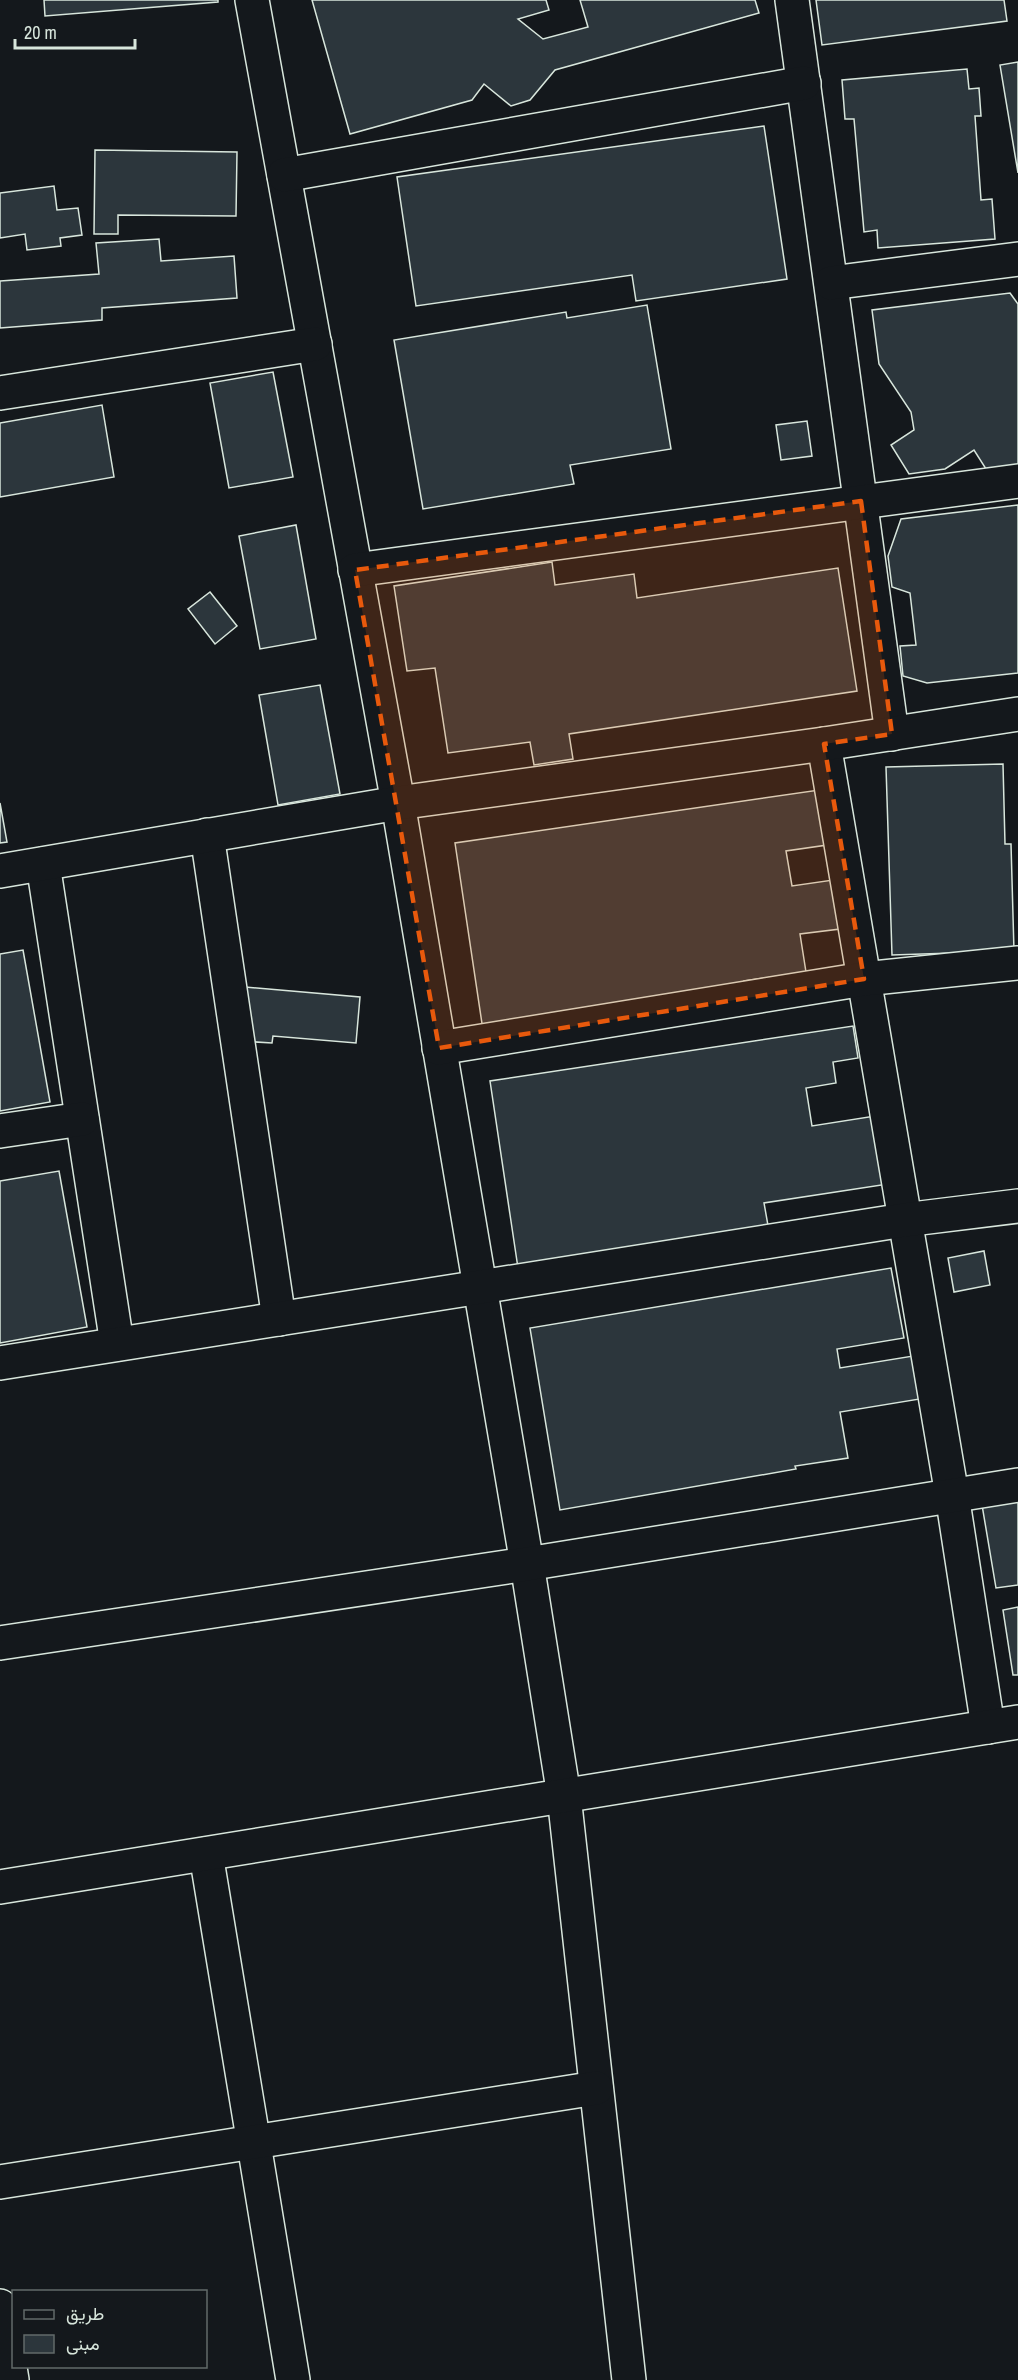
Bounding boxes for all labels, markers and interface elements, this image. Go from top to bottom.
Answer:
scale bar [15,12,135,50]
text: 20 m [24,20,57,45]
legend [12,2290,207,2368]
text: طريق [66,2301,104,2326]
text: مبنى [66,2331,100,2356]

